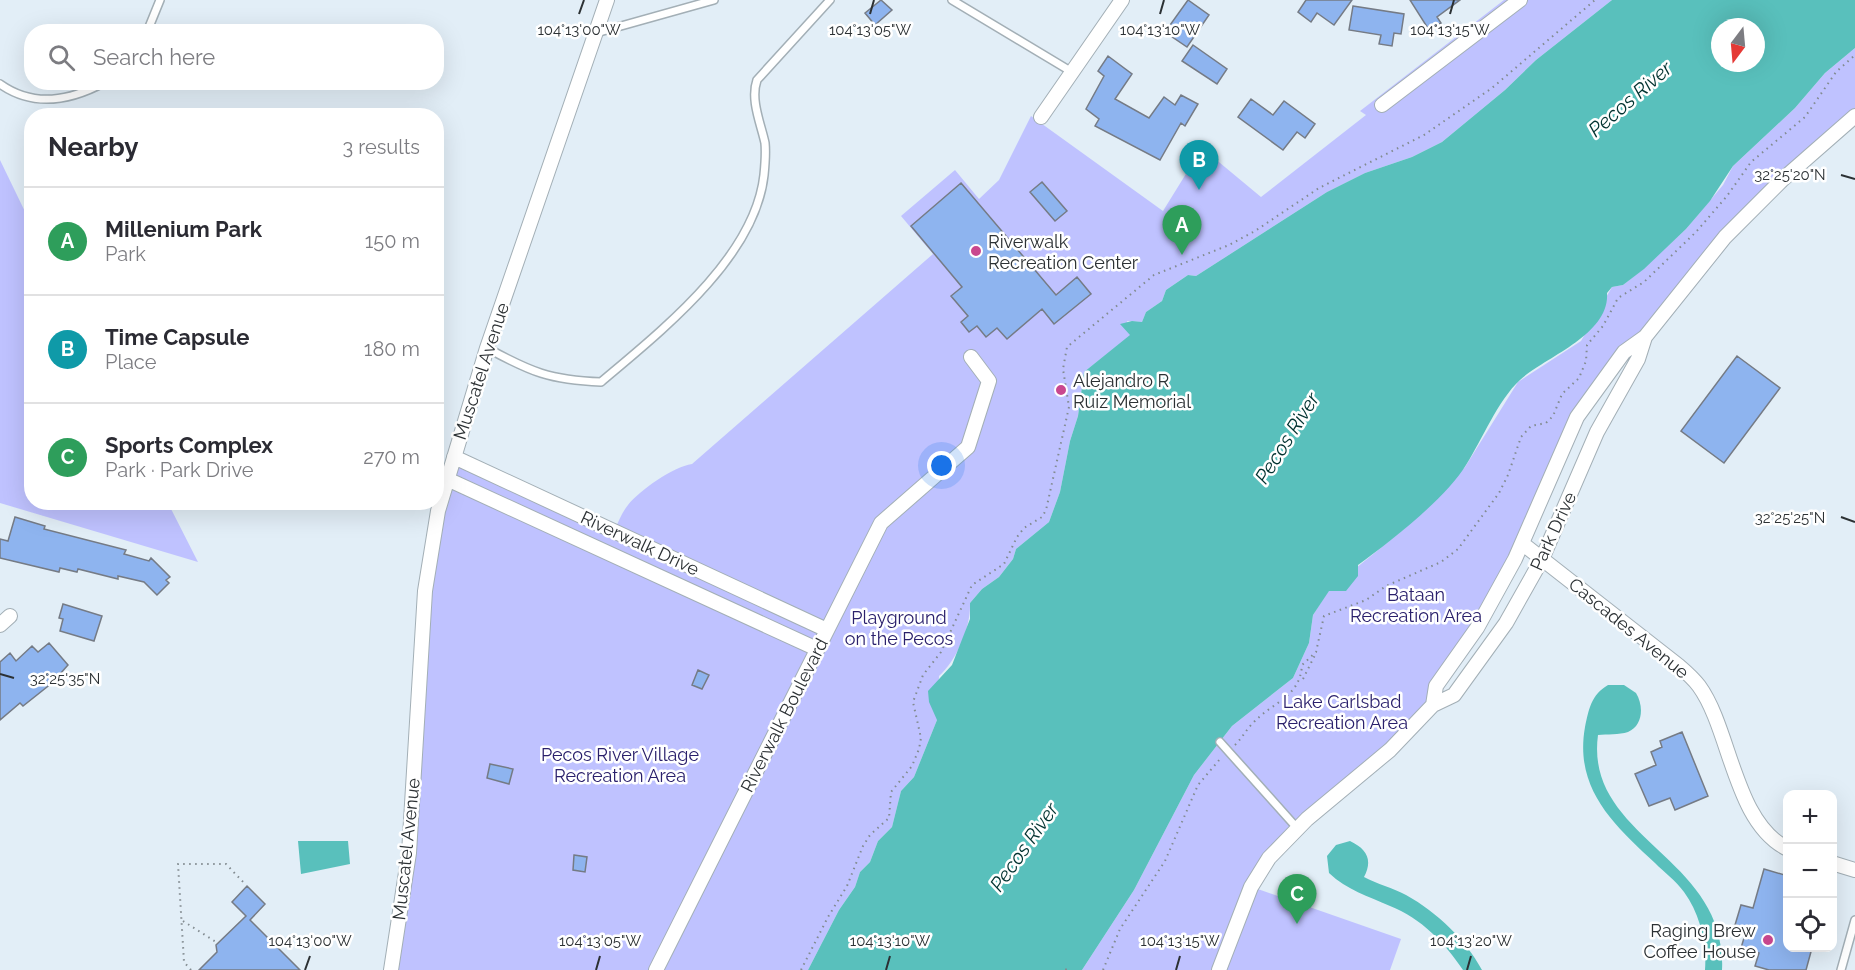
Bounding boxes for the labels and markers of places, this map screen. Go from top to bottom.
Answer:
pin: B [1180,140,1218,190]
pin: A [1162,206,1202,255]
place label: Riverwalk Recreation Center [988,231,1139,273]
marker: Riverwalk Recreation Center [969,244,983,258]
place label: Alejandro R Ruiz Memorial [1073,370,1191,412]
marker: Alejandro R Ruiz Memorial [1054,383,1068,397]
pin: C [1278,874,1316,924]
place label: Raging Brew Coffee House [1643,920,1756,962]
marker: Raging Brew Coffee House [1761,933,1775,947]

